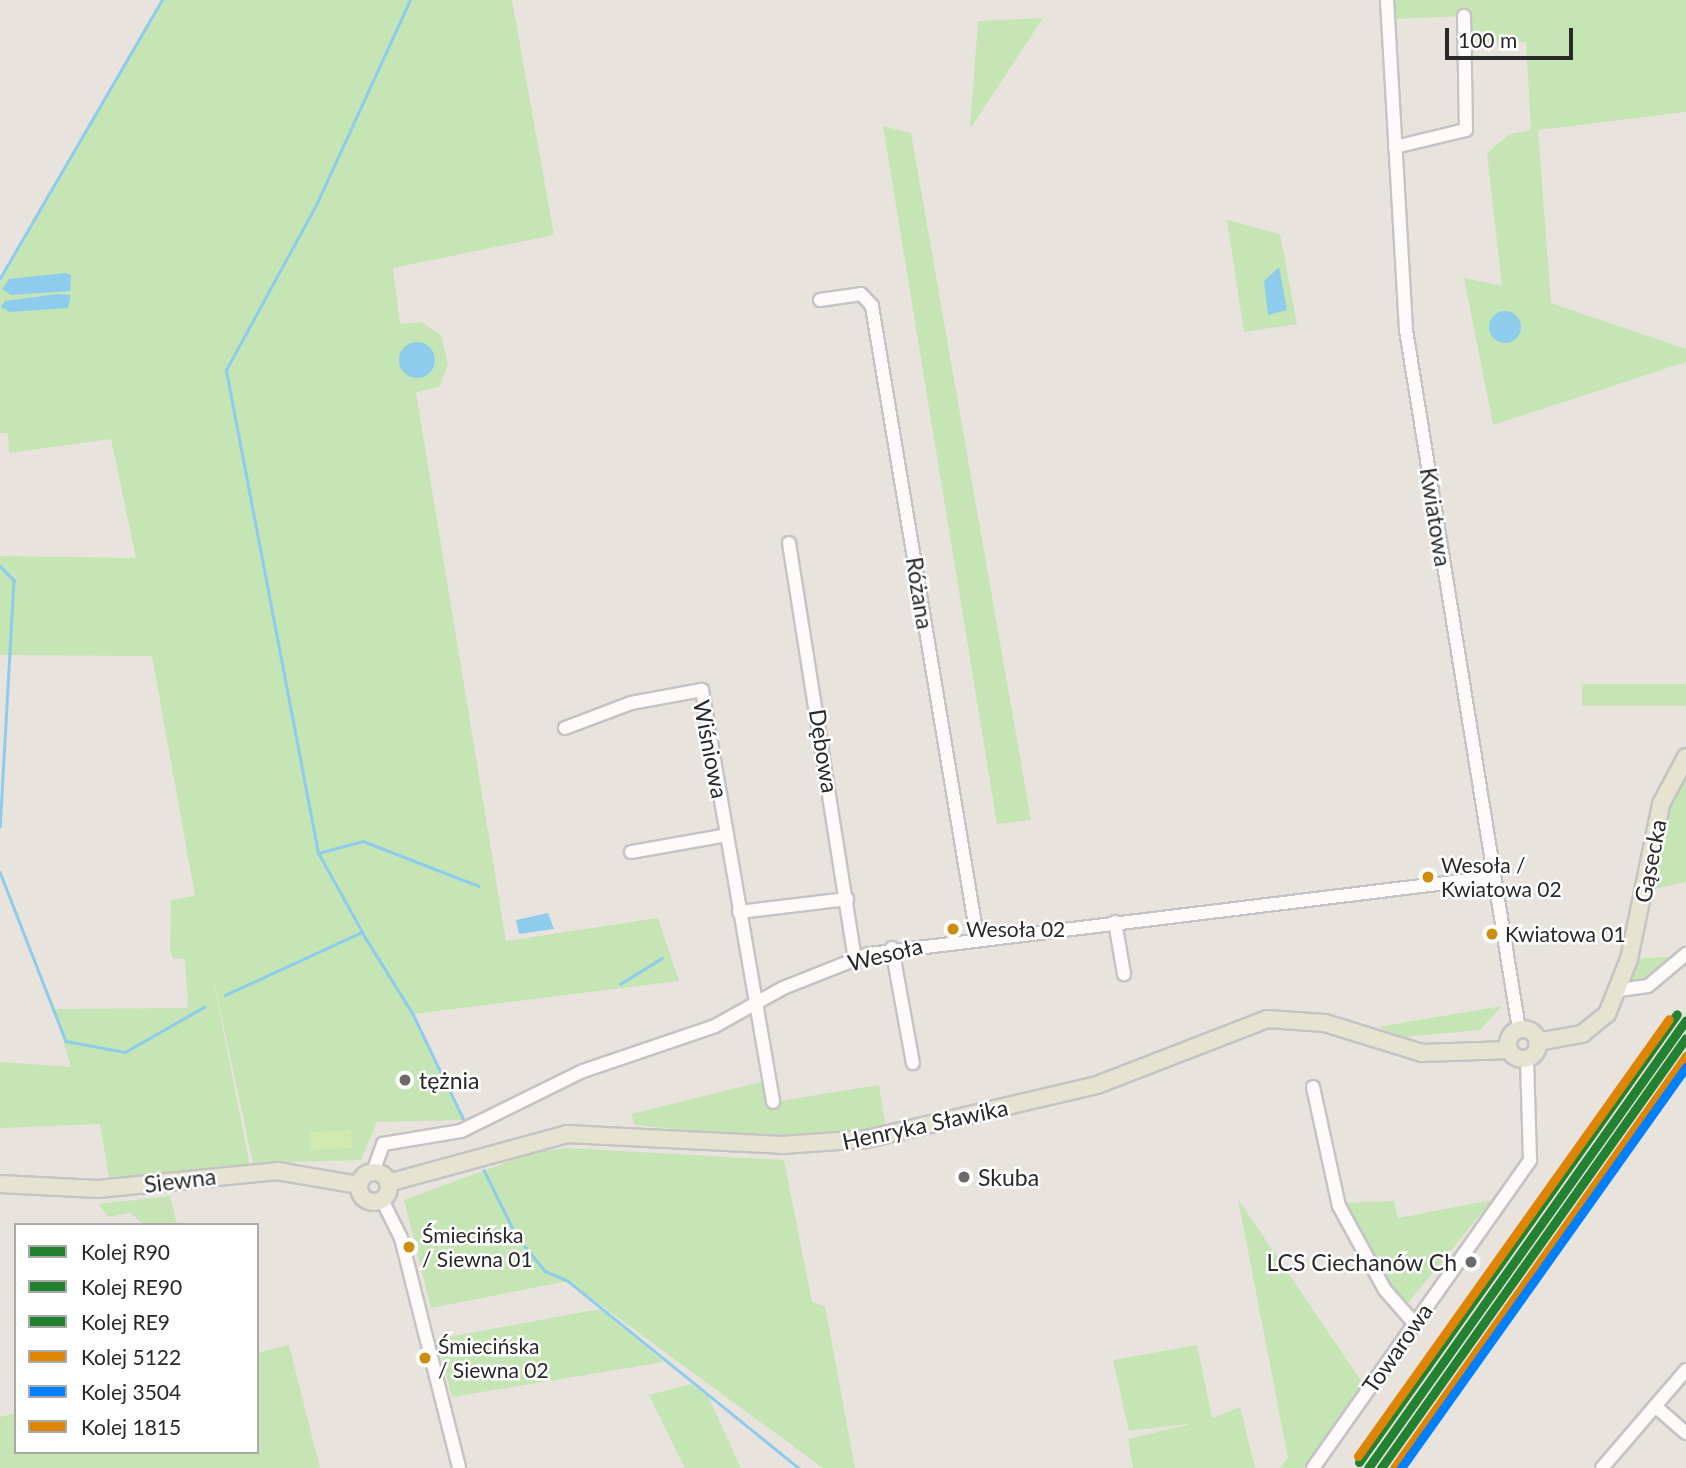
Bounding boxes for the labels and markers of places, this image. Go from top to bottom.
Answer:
place label: Wesoła / Kwiatowa 02 [1441,852,1562,902]
marker: Wesoła / Kwiatowa 02 [1421,870,1435,884]
place label: Wesoła 02 [966,916,1065,942]
place label: Kwiatowa 01 [1505,921,1626,947]
marker: Wesoła 02 [946,922,960,936]
marker: Kwiatowa 01 [1485,927,1499,941]
place label: tężnia [419,1066,480,1094]
marker: tężnia [397,1072,413,1088]
place label: Skuba [978,1163,1039,1191]
marker: Skuba [956,1169,972,1185]
place label: Śmiecińska / Siewna 01 [422,1222,533,1272]
marker: Śmiecińska / Siewna 01 [402,1240,416,1254]
place label: LCS Ciechanów Ch [1266,1248,1457,1276]
marker: LCS Ciechanów Ch [1463,1254,1479,1270]
place label: Śmiecińska / Siewna 02 [438,1333,549,1383]
marker: Śmiecińska / Siewna 02 [418,1351,432,1365]

